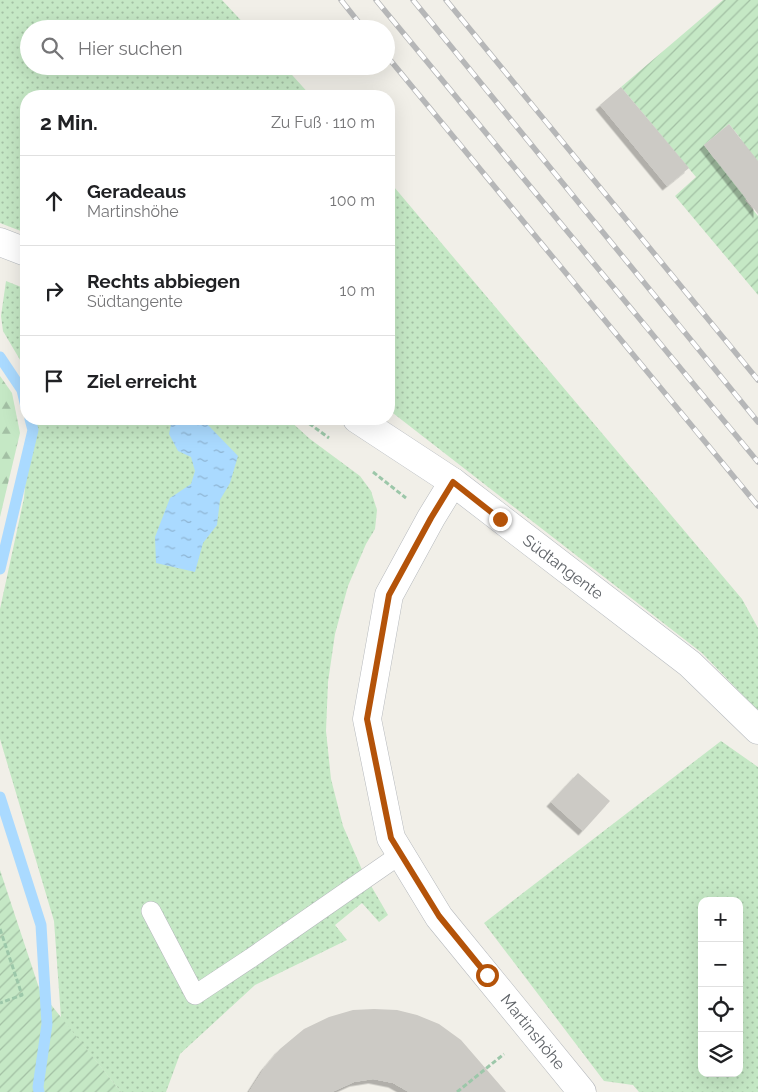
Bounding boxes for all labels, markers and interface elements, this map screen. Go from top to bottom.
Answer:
search box [20,20,395,75]
icon: search [38,34,66,62]
text: Hier suchen [78,37,183,59]
text: 2 Min. [40,110,98,135]
text: Zu Fuß · 110 m [271,113,375,132]
text: Geradeaus [87,180,186,202]
icon: ahead [40,187,68,215]
text: 100 m [330,191,375,210]
text: Martinshöhe [87,202,179,221]
text: Rechts abbiegen [87,270,240,292]
icon: right [40,277,68,305]
text: 10 m [340,281,375,300]
text: Südtangente [87,292,183,311]
icon: arrive [40,367,68,395]
text: Ziel erreicht [87,370,197,392]
route end [489,508,512,531]
street label: Südtangente [519,531,607,603]
map controls [698,897,743,1077]
button: + [698,897,743,942]
button: − [698,942,743,987]
route start [476,964,499,987]
button: locate [698,987,743,1032]
street label: Martinshöhe [497,990,569,1074]
button: layers [698,1032,743,1077]

